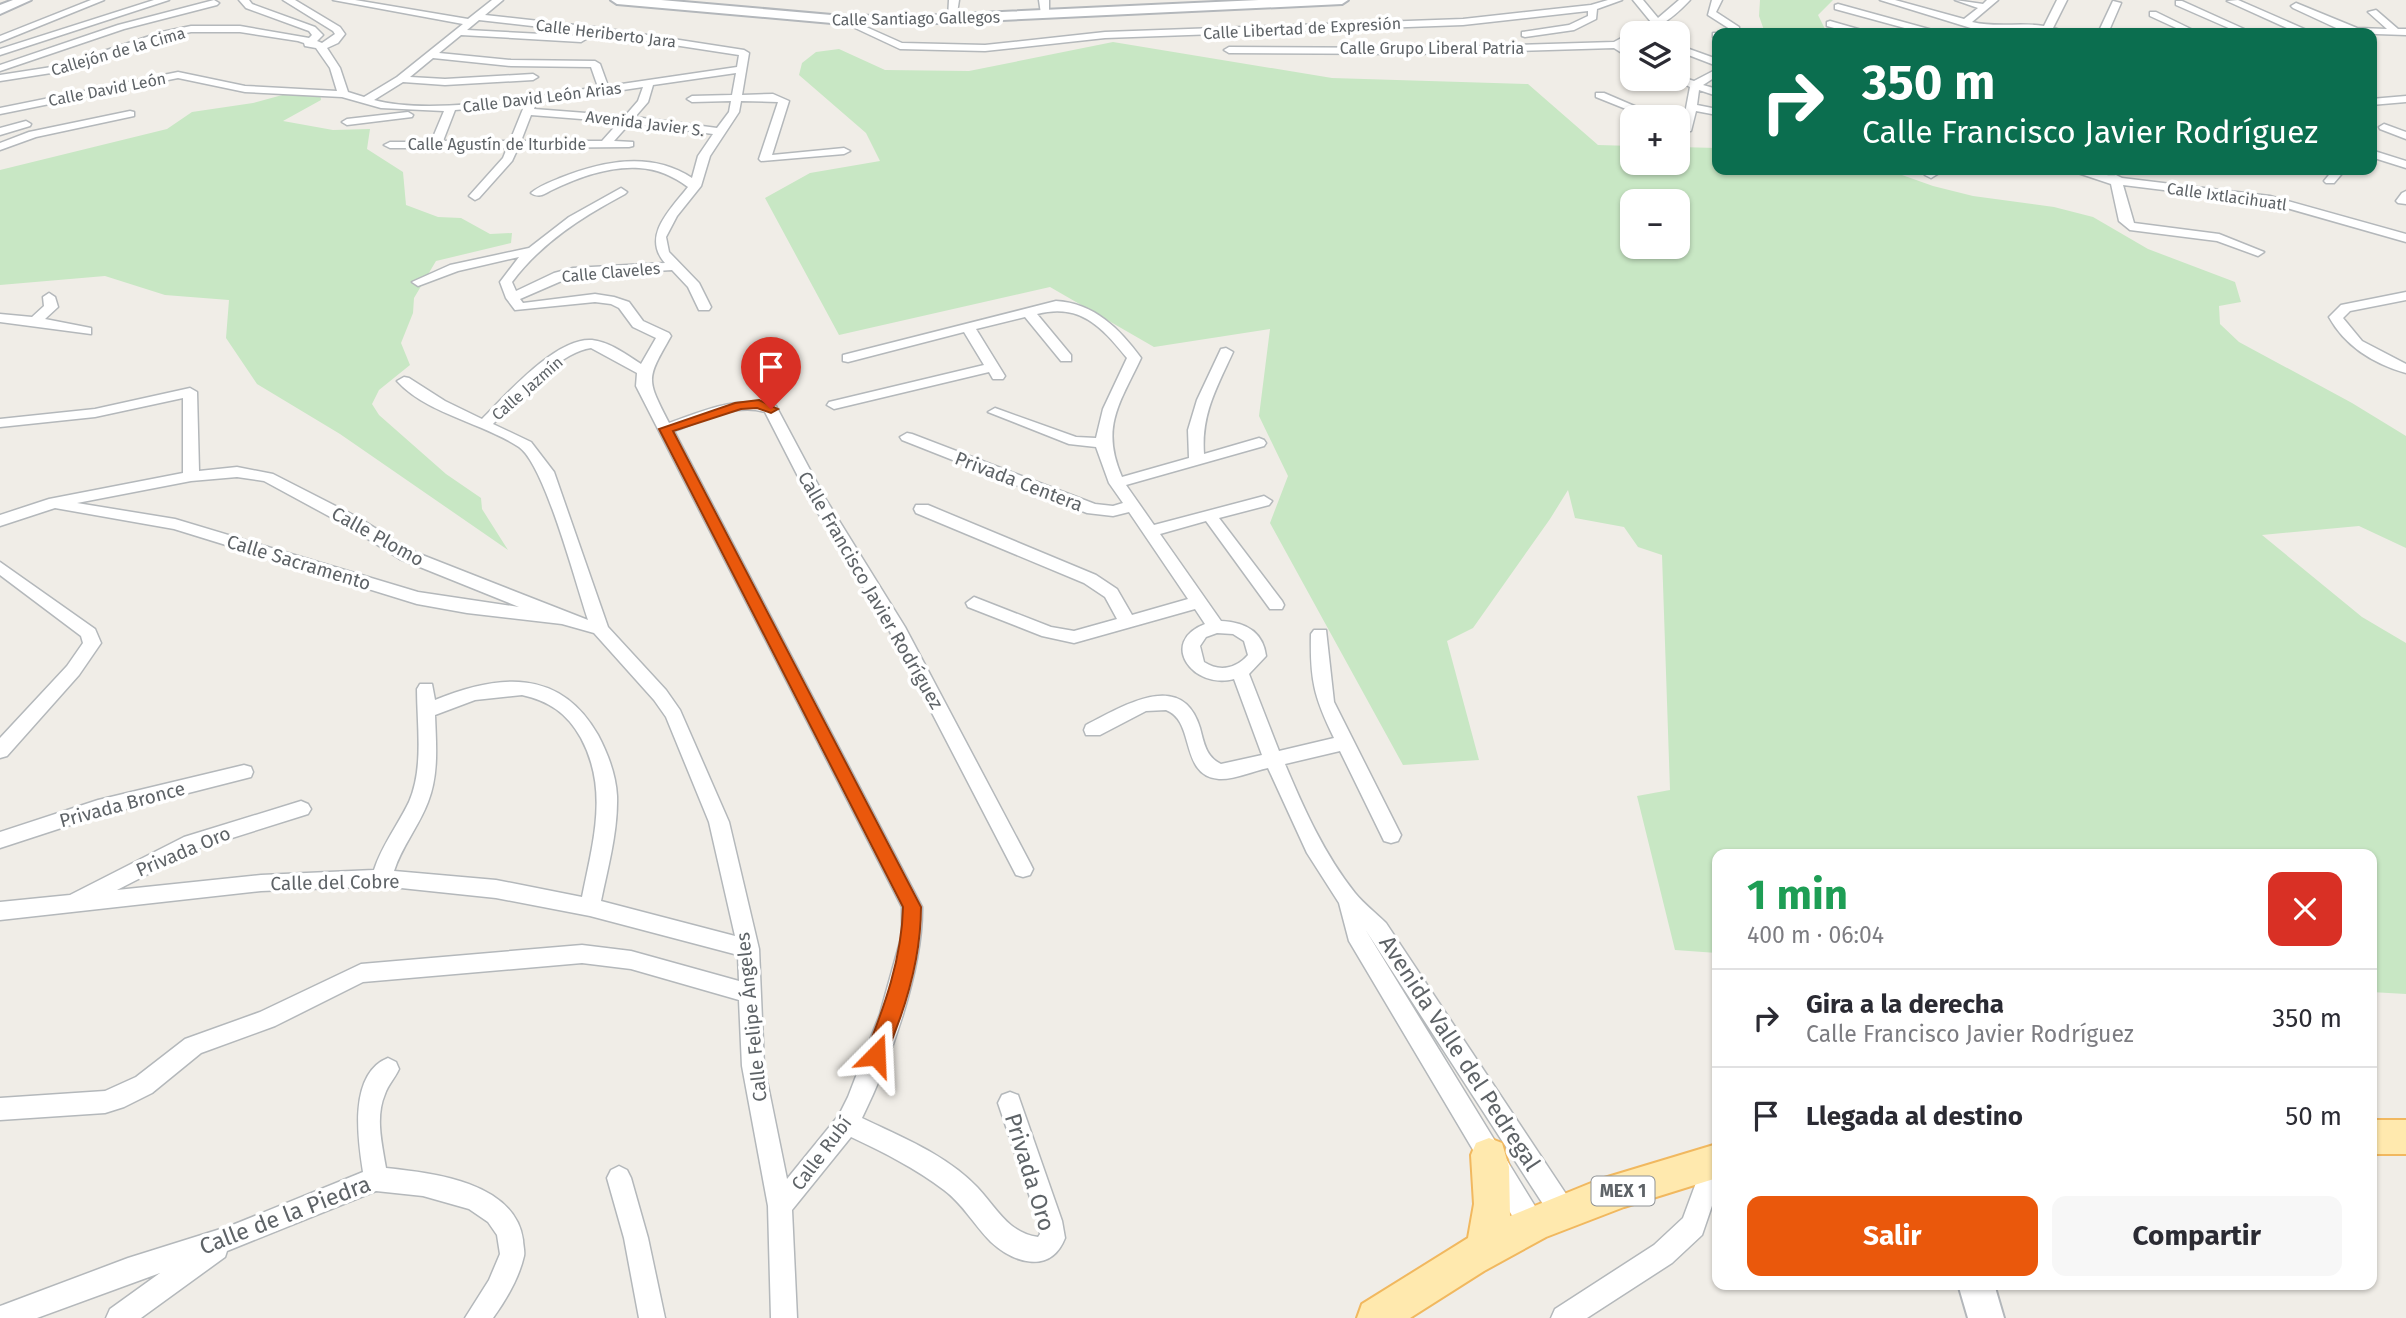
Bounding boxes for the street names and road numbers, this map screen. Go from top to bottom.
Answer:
street label: Calle Santiago Gallegos [832,8,1000,29]
street label: Calle Libertad de Expresión [1203,14,1401,43]
street label: Calle Heriberto Jara [535,15,677,52]
street label: Callejón de la Cima [49,23,187,80]
street label: Calle Grupo Liberal Patria [1340,39,1524,58]
street label: Calle David León [47,69,168,110]
street label: Calle David León Arias [462,78,622,117]
street label: Avenida Javier S. [584,107,706,140]
street label: Calle Agustín de Iturbide [408,135,586,154]
street label: Calle Ixtlacihuatl [2166,179,2288,214]
street label: Calle Claveles [561,259,661,286]
street label: Calle Jazmín [488,352,567,424]
street label: Privada Centera [952,447,1086,516]
street label: Calle Francisco Javier Rodríguez [793,467,948,713]
street label: Calle Plomo [328,502,428,571]
street label: Calle Sacramento [224,530,374,595]
street label: Privada Bronce [57,777,187,832]
street label: Privada Oro [132,821,234,882]
street label: Calle del Cobre [270,870,400,895]
street label: Avenida Valle del Pedregal [1373,930,1547,1176]
street label: Calle Felipe Ángeles [731,931,772,1103]
street label: Privada Oro [999,1110,1061,1234]
street label: Calle Rubí [786,1112,857,1195]
street label: Calle de la Piedra [195,1169,375,1261]
road number: MEX 1 [1592,1176,1654,1206]

